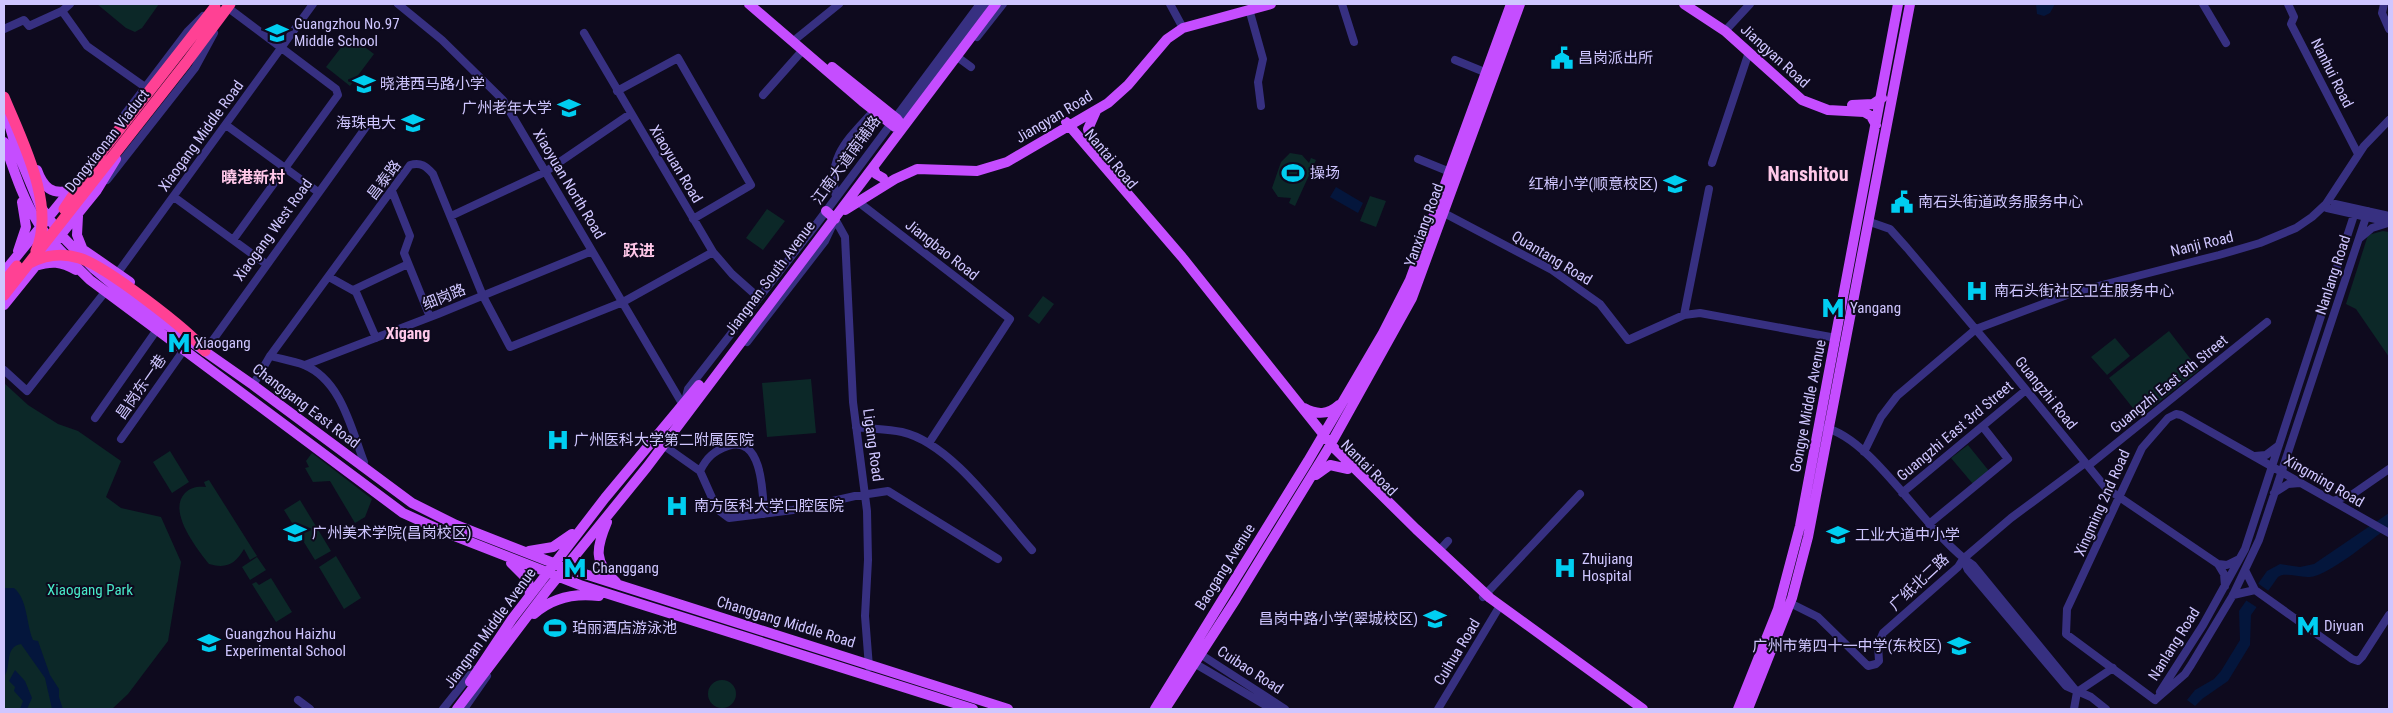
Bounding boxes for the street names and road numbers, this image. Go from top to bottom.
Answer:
street label: Jiangyan Road [1737,20,1813,92]
street label: Nanhui Road [2307,35,2357,111]
street label: Xiaogang Middle Road [155,77,247,195]
street label: Dongxiaonan Viaduct [61,86,153,196]
street label: Jiangyan Road [1012,87,1096,147]
street label: 江南大道南辅路 [808,112,884,208]
street label: Xiaoyuan Road [646,122,706,206]
street label: Nantai Road [1081,125,1141,193]
street label: Xiaoyuan North Road [529,126,609,242]
street label: 昌泰路 [363,157,405,203]
street label: Xiaogang West Road [230,175,316,285]
street label: Yanxiang Road [1401,181,1447,269]
street label: Jiangbao Road [902,216,982,284]
street label: Jiangnan South Avenue [721,217,819,339]
street label: Quantang Road [1509,227,1595,289]
street label: Nanji Road [2169,228,2235,260]
street label: Nanlang Road [2312,233,2354,317]
street label: 细岗路 [420,280,468,314]
street label: Guangzhi East 5th Street [2107,331,2231,437]
street label: Gongye Middle Avenue [1786,338,1830,474]
street label: 昌岗东一巷 [112,351,170,423]
street label: Guangzhi Road [2011,353,2081,433]
street label: Changgang East Road [249,360,363,452]
street label: Guangzhi East 3rd Street [1893,377,2017,485]
street label: Ligang Road [859,407,887,483]
street label: Nantai Road [1337,436,1401,500]
street label: Xingming 2nd Road [2070,447,2134,559]
street label: Xingming Road [2281,451,2367,511]
street label: Baogang Avenue [1191,520,1259,614]
street label: 广纸北二路 [1885,550,1953,614]
street label: Jiangnan Middle Avenue [440,564,540,692]
street label: Changgang Middle Road [715,592,857,652]
street label: Nanlang Road [2144,604,2204,684]
street label: Cuihua Road [1430,615,1484,689]
street label: Cuibao Road [1214,642,1286,698]

